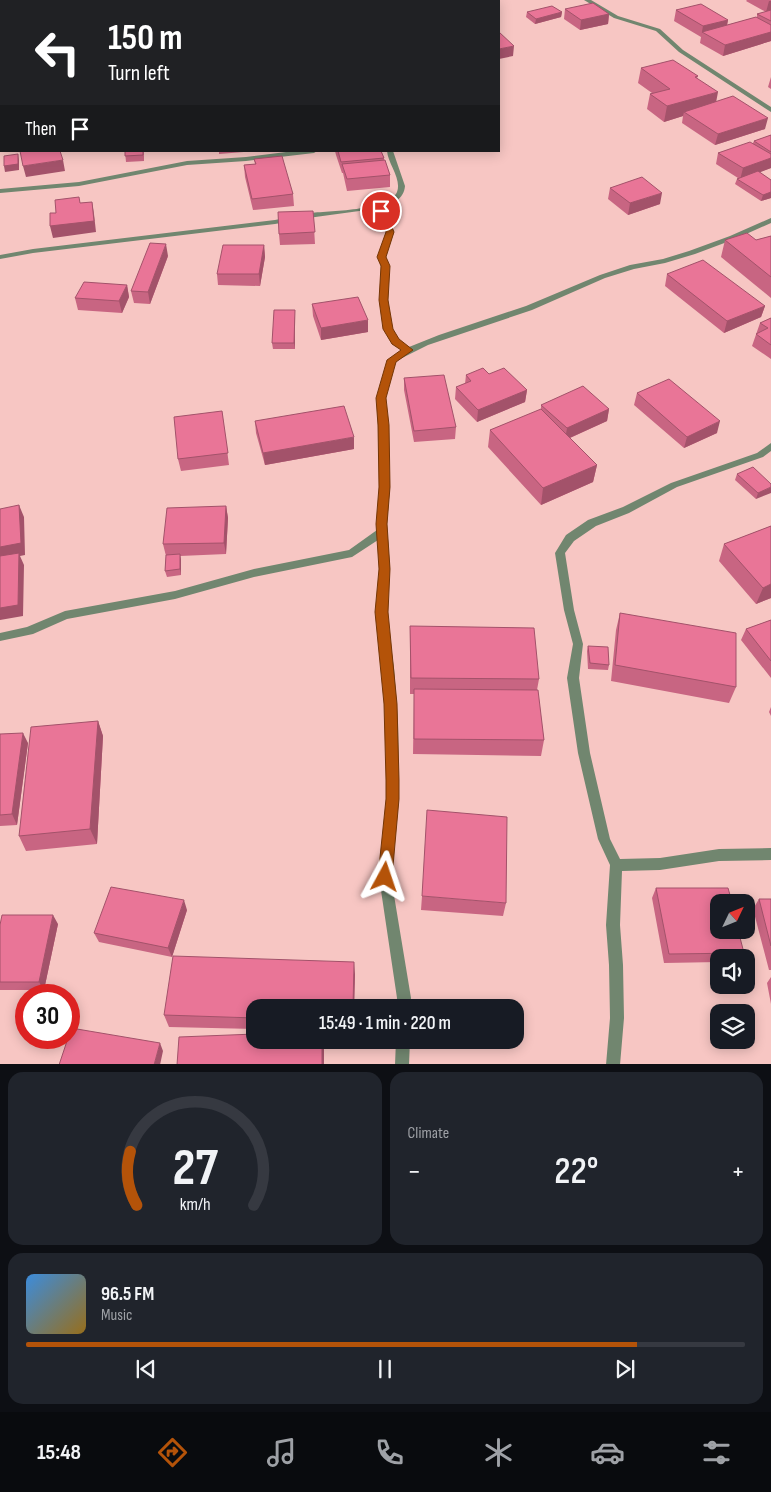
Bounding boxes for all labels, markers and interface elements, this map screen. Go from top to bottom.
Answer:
text: 150 m [108,17,182,60]
icon: left [25,20,90,85]
text: Turn left [108,60,170,87]
icon: arrive [66,115,94,143]
text: Then [25,118,56,141]
pin [360,190,402,232]
icon: arrive [367,197,395,225]
position arrow [358,850,410,902]
north arrow [710,894,755,939]
map controls [710,894,755,1049]
button: sound [710,949,755,994]
speed limit sign: 30 [15,984,80,1049]
button: layers [710,1004,755,1049]
text: 15:49 · 1 min · 220 m [319,1012,451,1035]
text: Climate [408,1124,449,1143]
text: 27 [172,1137,218,1200]
text: 22° [554,1149,598,1194]
text: − [408,1155,421,1188]
text: + [731,1155,745,1188]
text: km/h [179,1194,210,1215]
text: 96.5 FM [101,1283,154,1306]
text: Music [101,1306,132,1325]
icon: previous [132,1355,160,1383]
icon: pause [371,1355,399,1383]
icon: next [611,1355,639,1383]
icon: directions [155,1435,190,1470]
icon: music [264,1435,299,1470]
icon: phone [372,1435,407,1470]
icon: climate [481,1435,516,1470]
icon: car [590,1435,625,1470]
icon: filters [699,1435,734,1470]
text: 15:48 [37,1439,81,1466]

